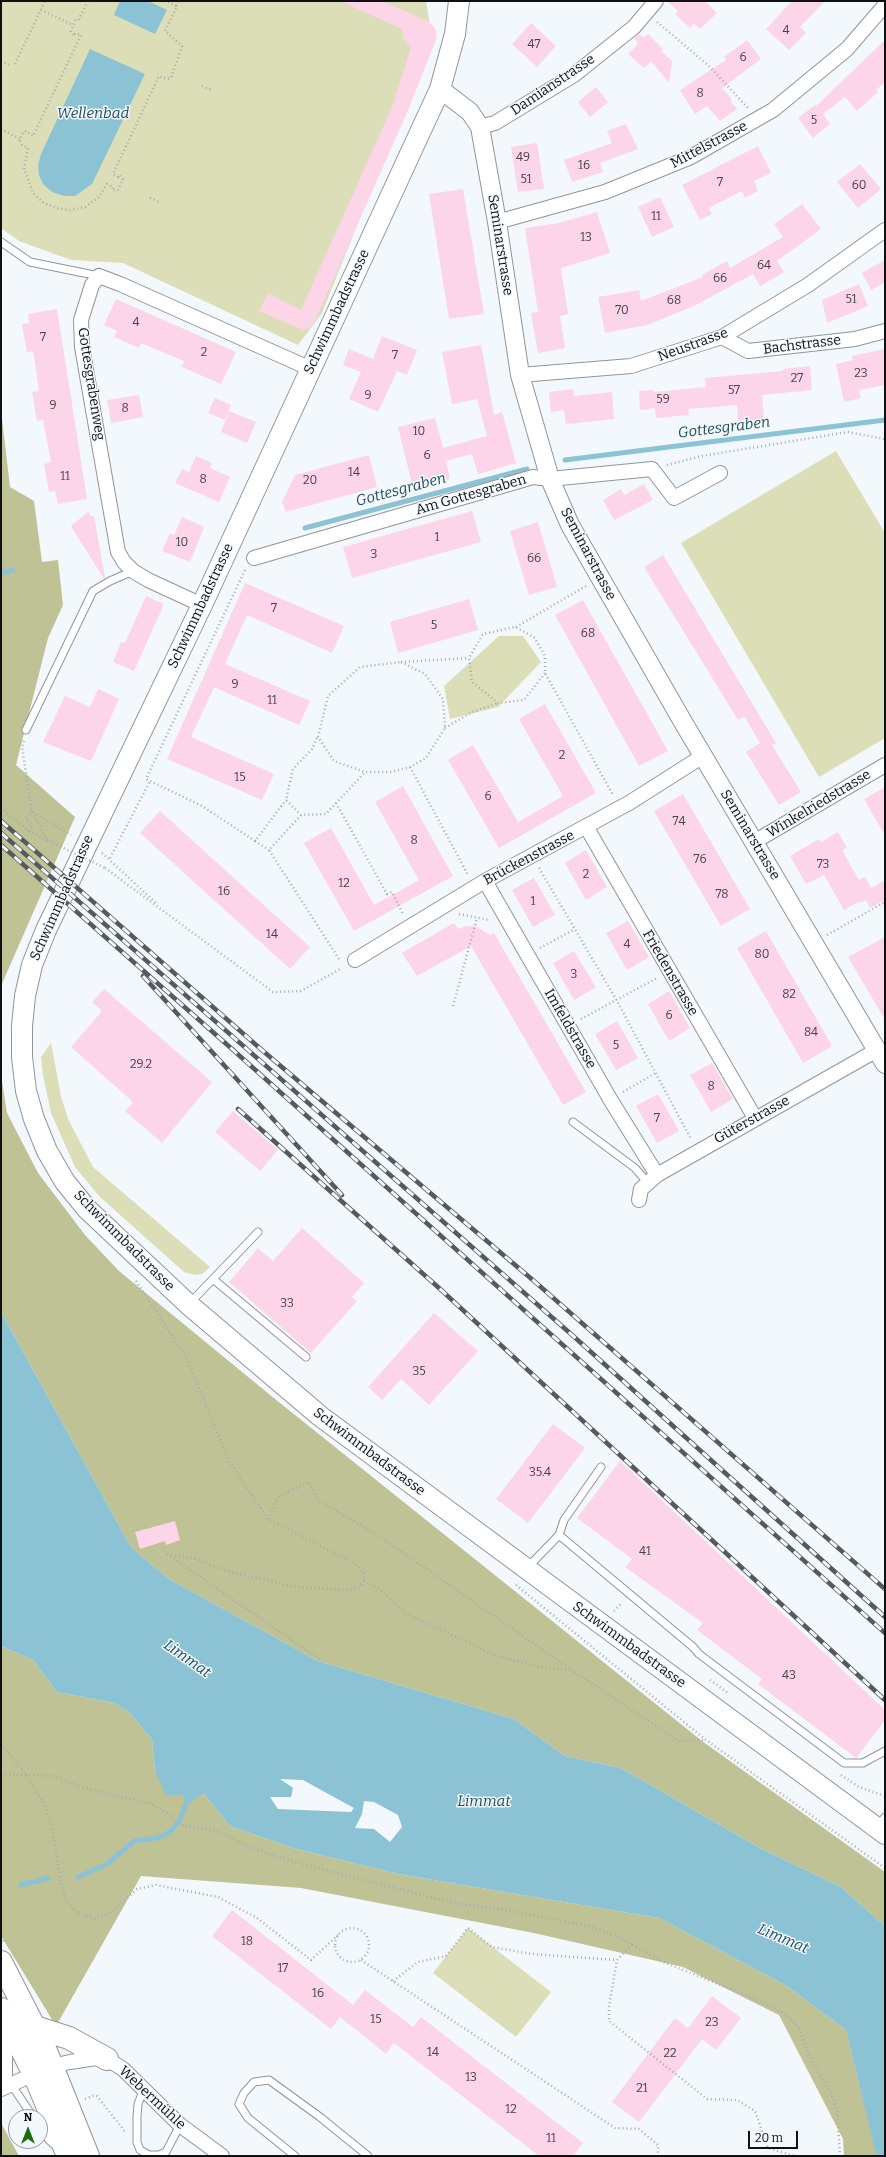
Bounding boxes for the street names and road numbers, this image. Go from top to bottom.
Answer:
street label: Damianstrasse [508,51,598,119]
street label: Mittelstrasse [668,118,750,172]
street label: Seminarstrasse [484,193,516,297]
street label: Schwimmbadstrasse [301,247,373,377]
street label: Neustrasse [656,325,730,365]
street label: Gottesgrabenweg [74,326,108,442]
street label: Bachstrasse [762,332,842,358]
street label: Am Gottesgraben [414,471,528,519]
street label: Seminarstrasse [557,505,619,603]
street label: Schwimmbadstrasse [165,541,237,671]
street label: Winkelriedstrasse [764,766,874,842]
street label: Seminarstrasse [717,787,783,883]
street label: Brückenstrasse [481,827,577,889]
street label: Schwimmbadstrasse [27,833,97,963]
street label: Friedenstrasse [639,927,701,1019]
street label: Imfeldstrasse [540,986,600,1072]
street label: Güterstrasse [711,1092,793,1148]
street label: Schwimmbadstrasse [70,1187,178,1295]
street label: Schwimmbadstrasse [310,1404,428,1500]
street label: Schwimmbadstrasse [569,1598,689,1692]
street label: Webermühle [115,2063,189,2133]

